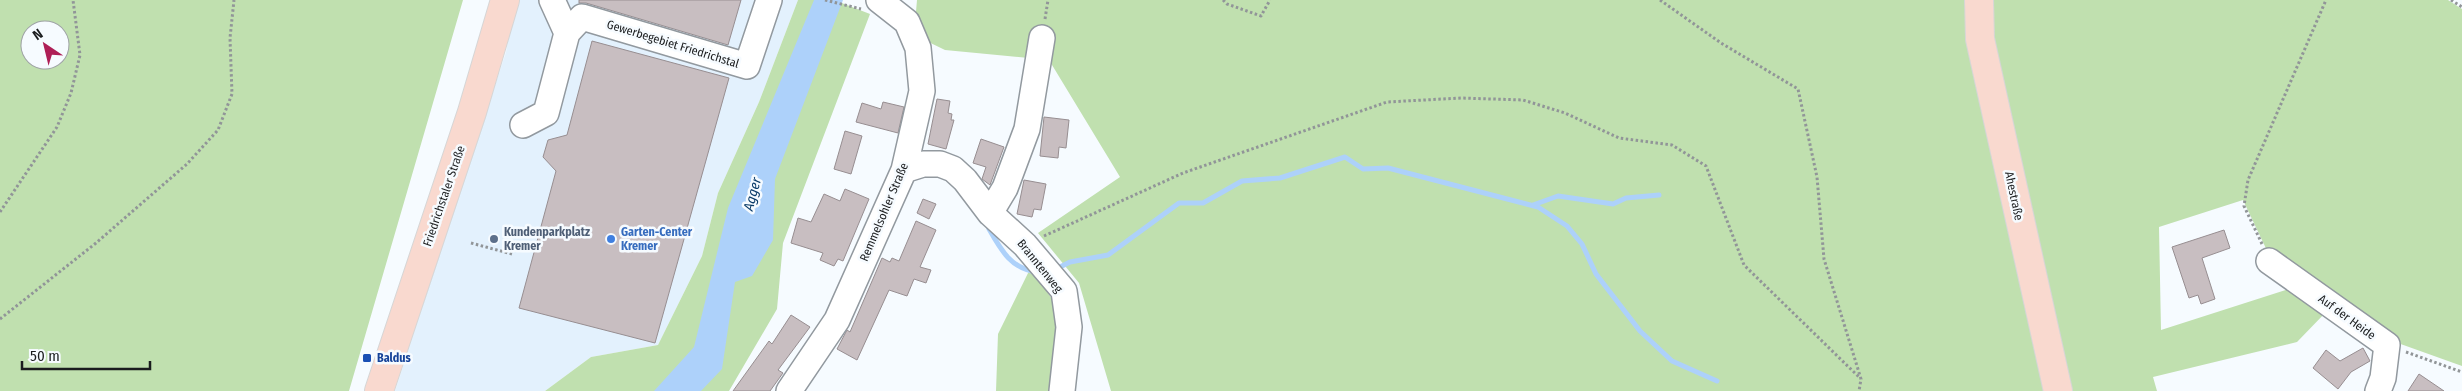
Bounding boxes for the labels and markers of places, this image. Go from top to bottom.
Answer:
place label: Kundenparkplatz Kremer [504,225,590,253]
place label: Garten-Center Kremer [621,225,693,253]
marker: Kundenparkplatz Kremer [488,233,500,245]
marker: Garten-Center Kremer [605,233,617,245]
place label: Baldus [377,351,412,365]
marker: Baldus [361,352,373,364]

